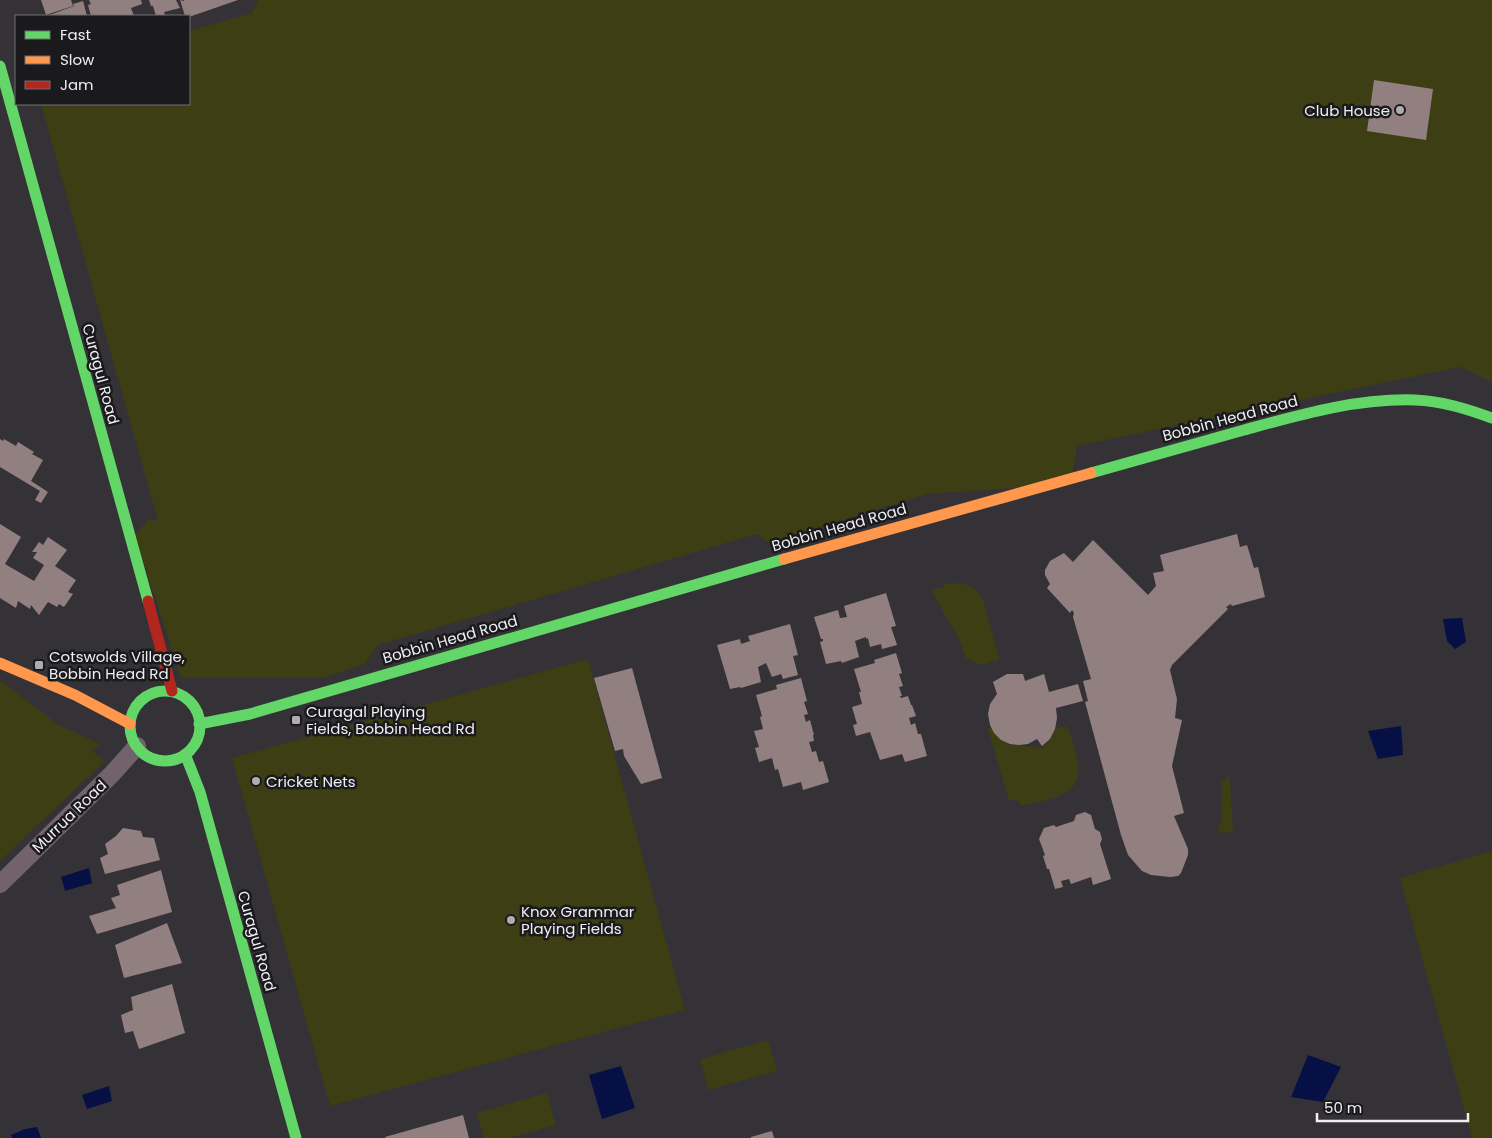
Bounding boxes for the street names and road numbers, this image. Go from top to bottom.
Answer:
street label: Curagul Road [77,321,125,427]
street label: Bobbin Head Road [1160,390,1300,446]
street label: Bobbin Head Road [769,498,909,556]
street label: Bobbin Head Road [380,610,520,668]
street label: Murrua Road [27,775,111,857]
street label: Curagul Road [233,888,281,994]

